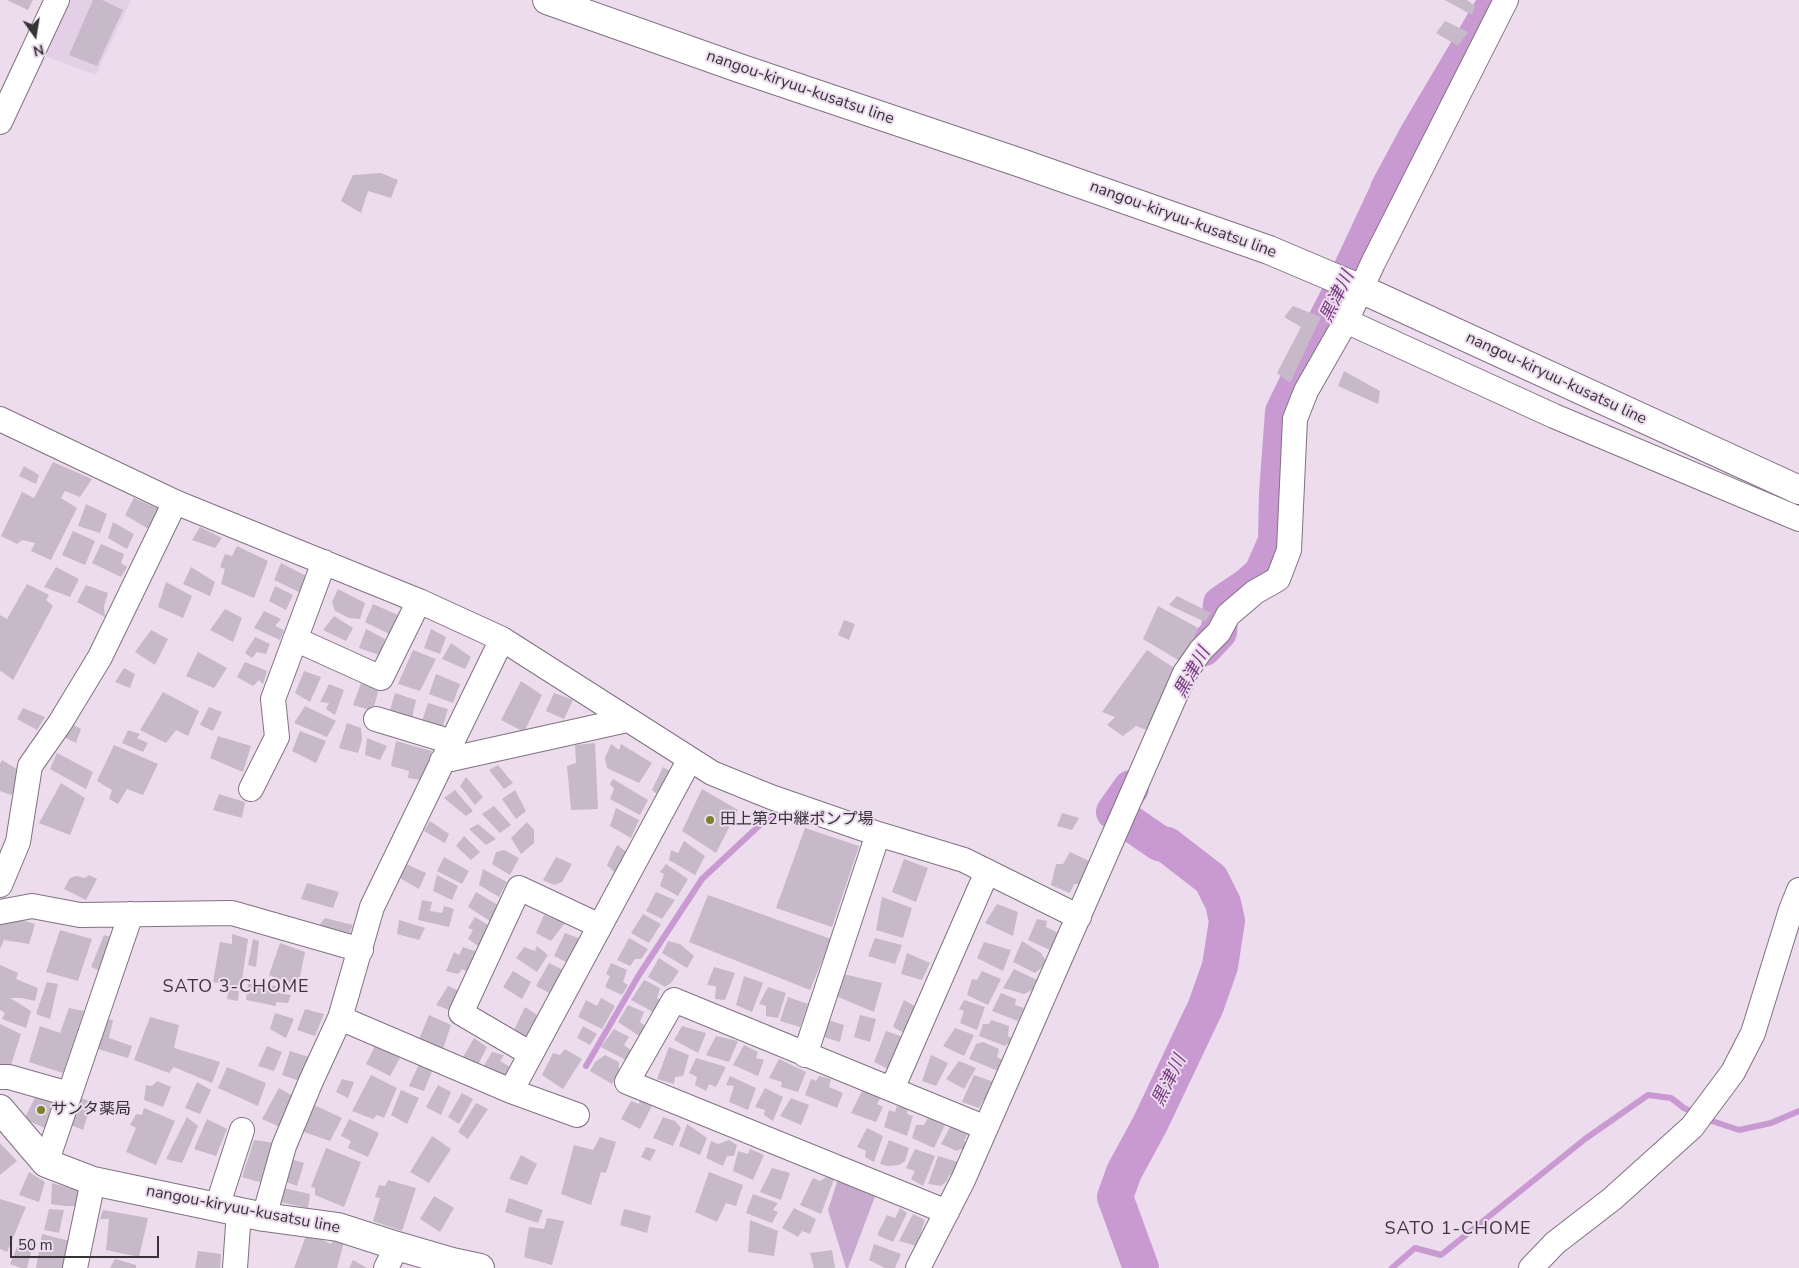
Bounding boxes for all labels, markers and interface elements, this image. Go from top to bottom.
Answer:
north arrow [10,10,60,60]
text: N [31,40,46,61]
street label: nangou-kiryuu-kusatsu line [704,47,896,129]
street label: nangou-kiryuu-kusatsu line [1087,177,1279,263]
water label: 黒津川 [1316,268,1360,326]
street label: nangou-kiryuu-kusatsu line [1463,329,1649,429]
water label: 黒津川 [1170,644,1216,702]
place label: 田上第2中継ポンプ場 [720,810,874,830]
marker: 田上第2中継ポンプ場 [704,814,716,826]
district label: SATO 3-CHOME [161,977,311,999]
water label: 黒津川 [1148,1052,1192,1110]
place label: サンタ薬局 [51,1100,131,1120]
marker: サンタ薬局 [35,1104,47,1116]
street label: nangou-kiryuu-kusatsu line [144,1182,342,1238]
district label: SATO 1-CHOME [1383,1219,1533,1241]
scale bar [12,1226,161,1258]
text: 50 m [18,1235,53,1255]

